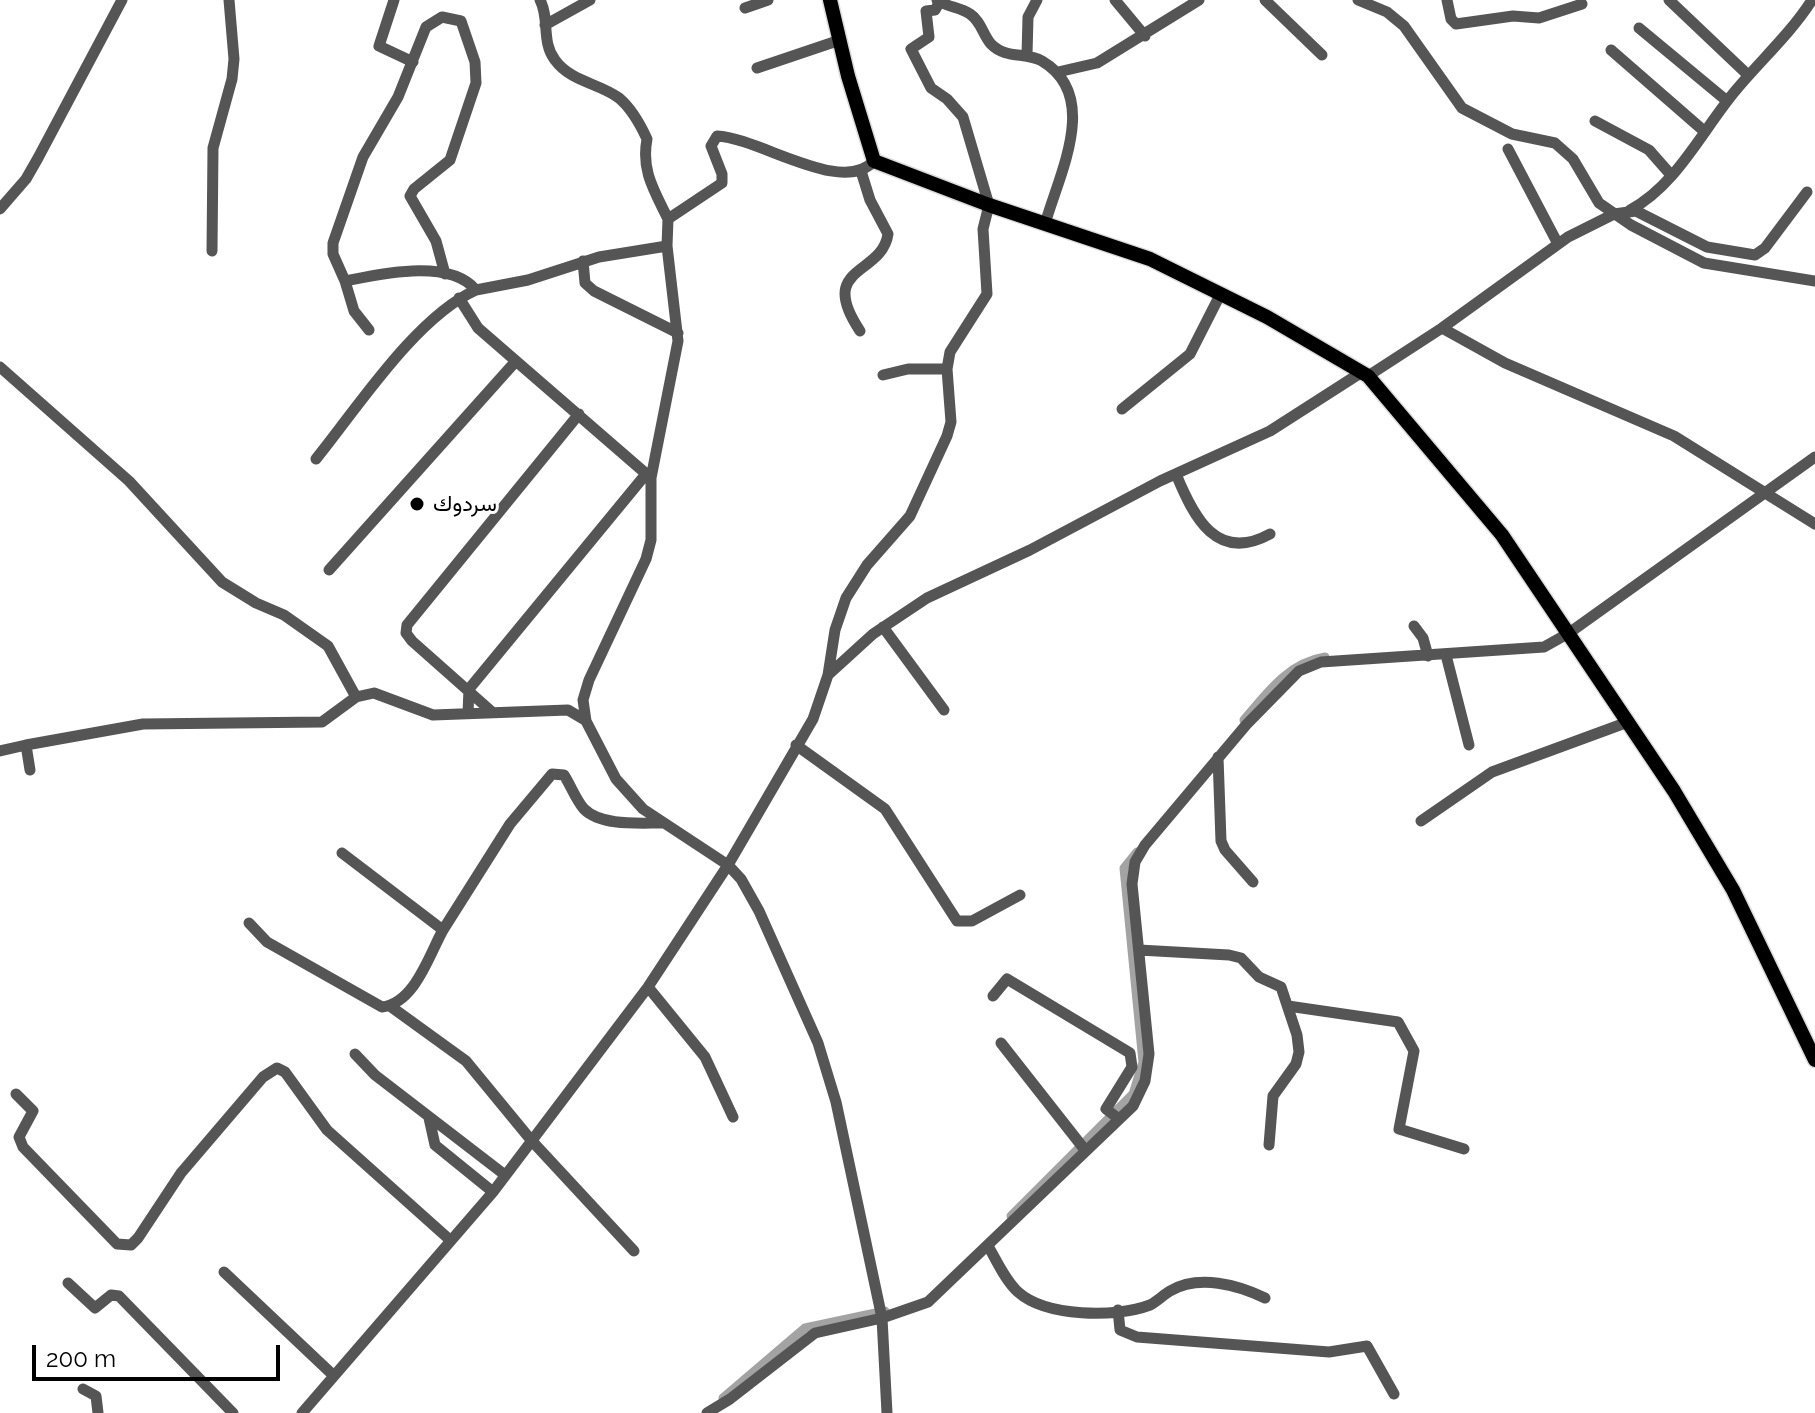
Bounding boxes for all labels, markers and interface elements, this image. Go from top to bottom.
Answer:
place label: سردوك [433,491,497,517]
marker: سردوك [408,495,426,513]
scale bar [36,1329,284,1379]
text: 200 m [46,1344,116,1373]

